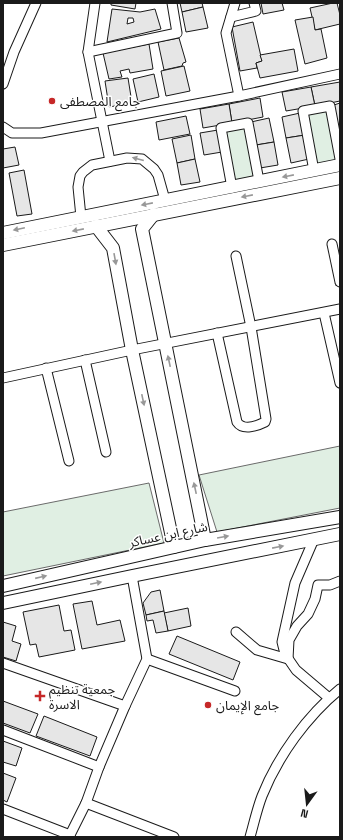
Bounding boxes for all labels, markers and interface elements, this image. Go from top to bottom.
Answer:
place label: جامع المصطفى [60,93,140,112]
marker: جامع المصطفى [47,96,57,106]
one-way arrow [132,156,145,162]
one-way arrow [282,173,294,179]
one-way arrow [241,193,253,199]
one-way arrow [141,201,153,207]
one-way arrow [13,227,26,233]
one-way arrow [72,227,84,233]
one-way arrow [112,253,118,265]
one-way arrow [165,355,171,367]
one-way arrow [140,394,146,407]
one-way arrow [191,482,197,494]
street label: شارع ابن عساكر [126,518,209,553]
one-way arrow [216,534,229,540]
one-way arrow [272,543,284,549]
one-way arrow [35,574,47,580]
one-way arrow [90,580,102,586]
place label: جمعية تنظيم الاسرة [49,681,116,713]
marker: جمعية تنظيم الاسرة [34,690,46,702]
place label: جامع الإيمان [216,697,280,716]
marker: جامع الإيمان [203,700,213,710]
north arrow [287,784,327,824]
text: N [299,806,310,821]

